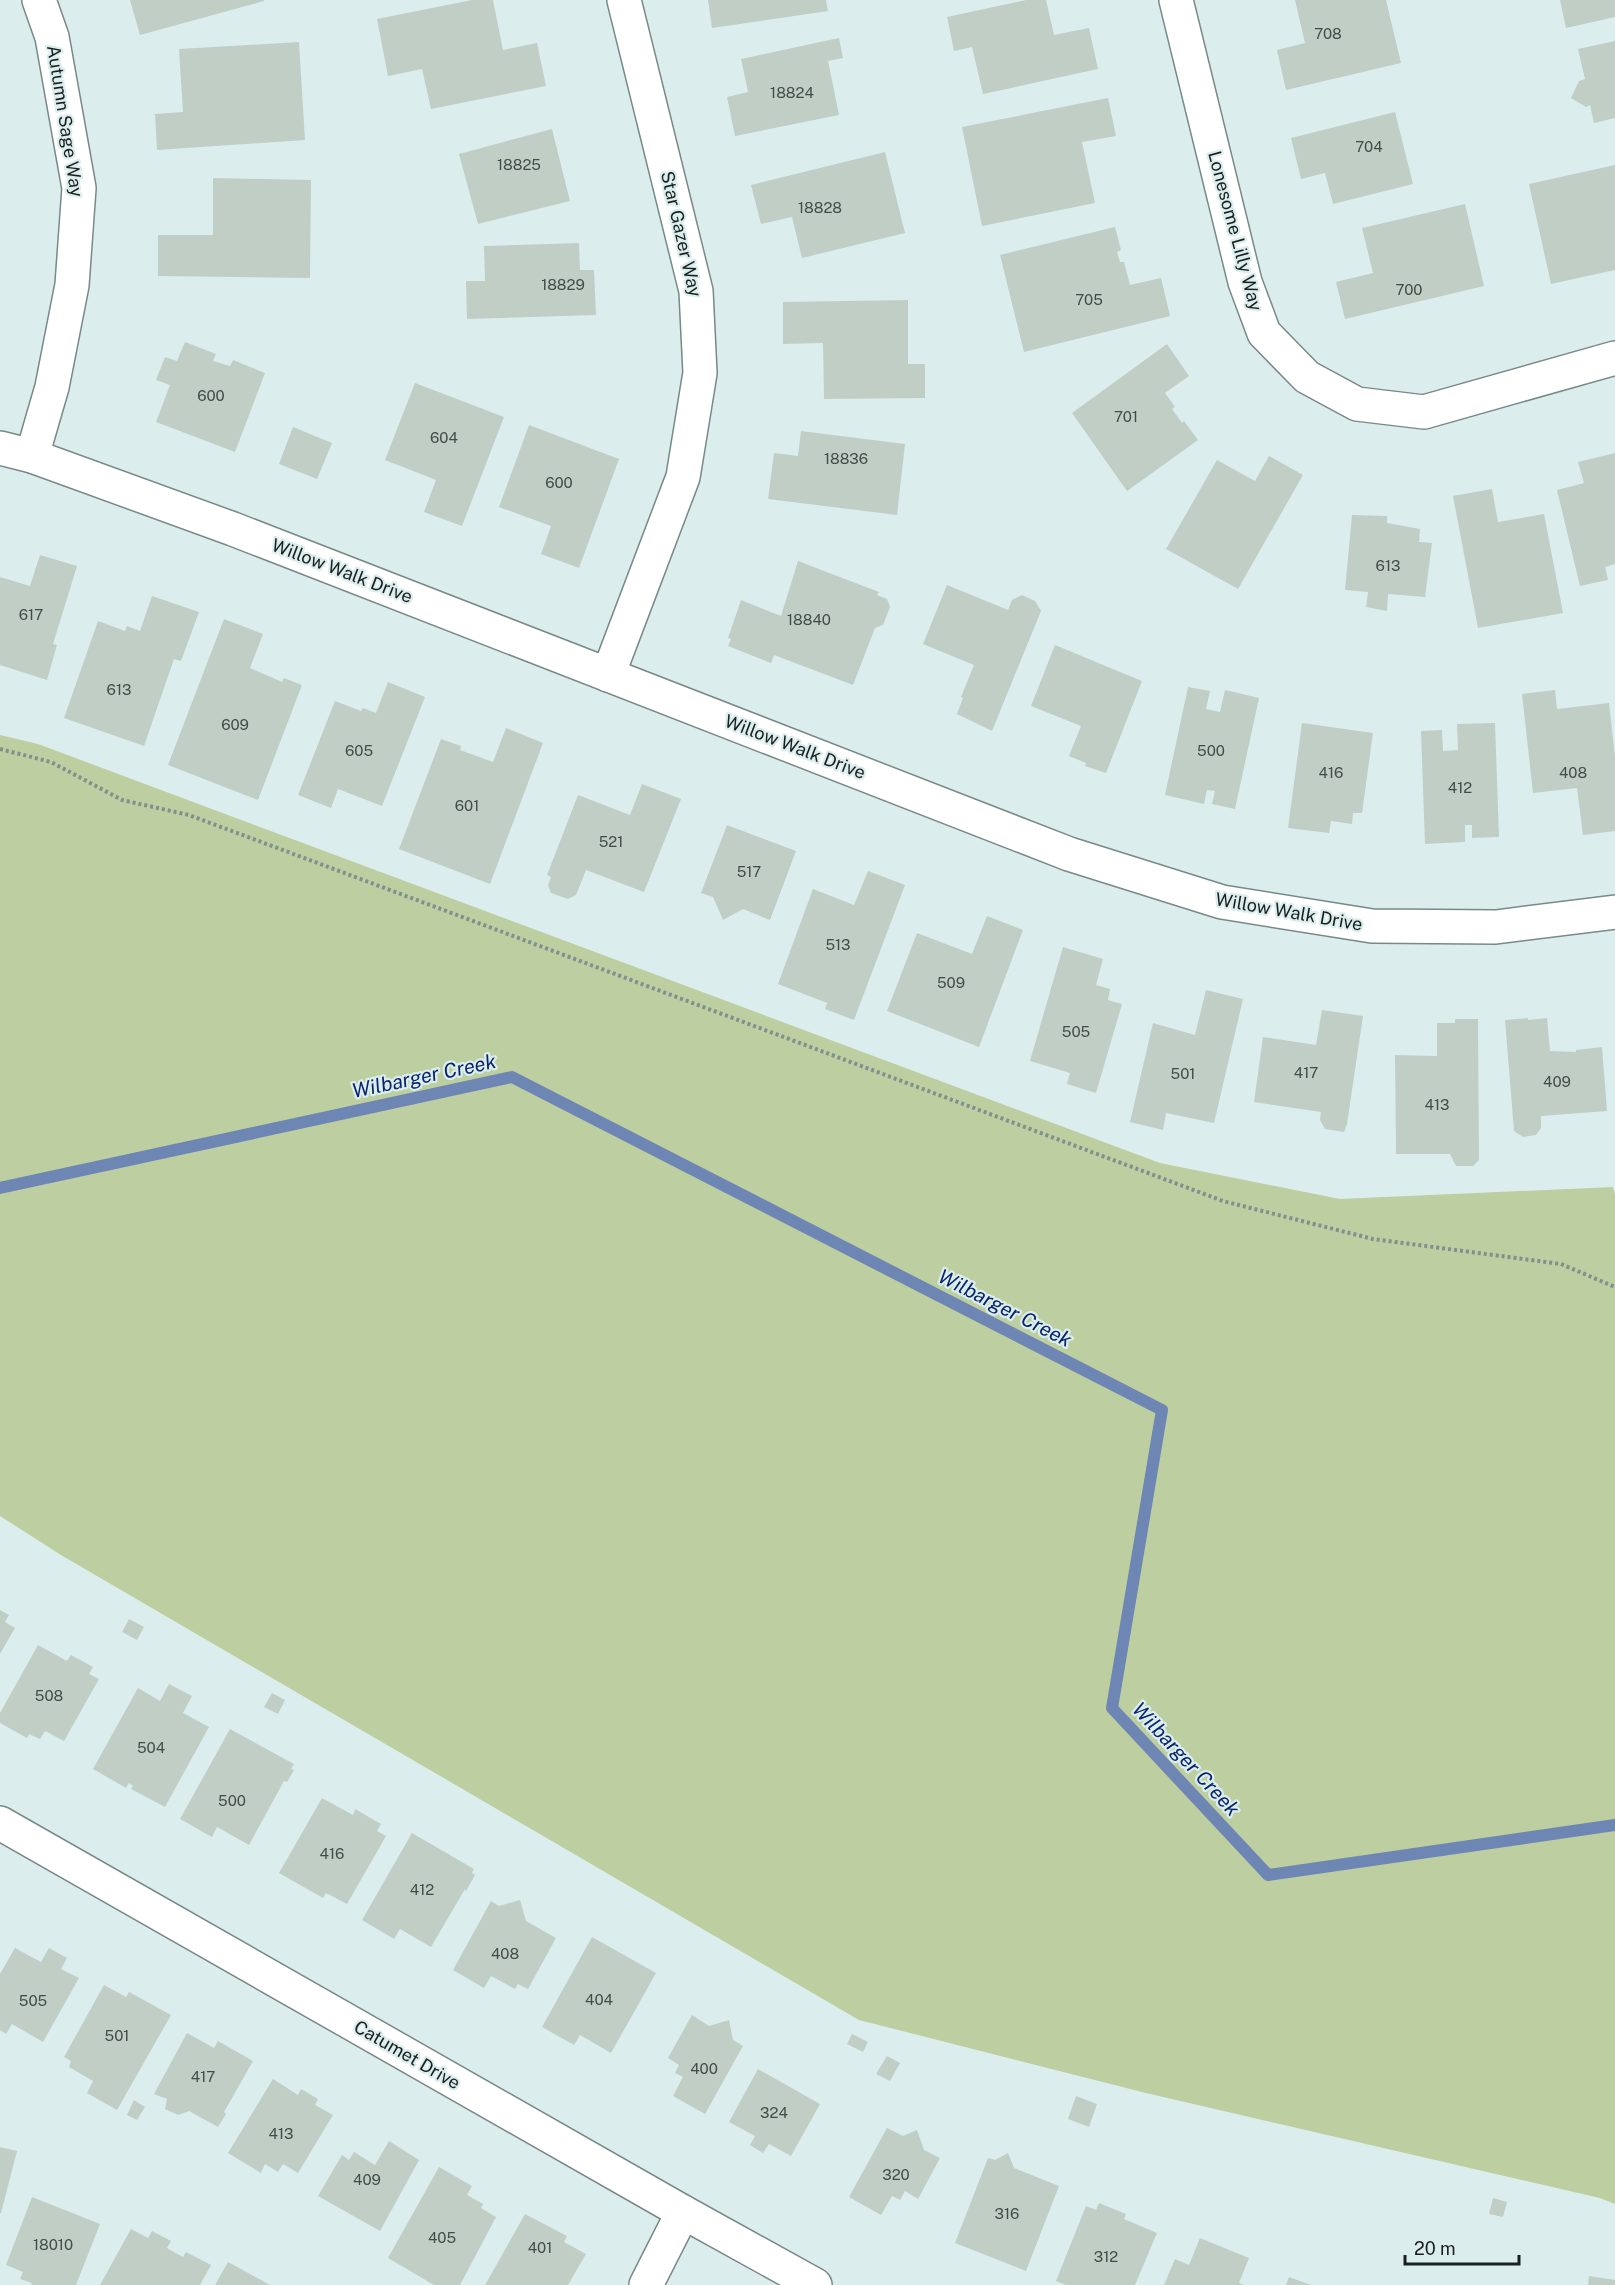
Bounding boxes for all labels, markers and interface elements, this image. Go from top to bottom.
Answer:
house number: 708 [1314,25,1342,42]
street label: Autumn Sage Way [43,43,88,199]
house number: 18824 [770,84,814,101]
house number: 704 [1355,138,1383,155]
street label: Lonesome Lilly Way [1204,149,1267,313]
house number: 18825 [497,156,541,173]
street label: Star Gazer Way [657,169,706,299]
house number: 18828 [798,199,842,216]
house number: 18829 [541,276,585,293]
house number: 700 [1396,281,1422,298]
house number: 705 [1075,291,1103,308]
house number: 600 [197,387,225,404]
house number: 701 [1114,408,1138,425]
house number: 604 [430,429,458,446]
house number: 18836 [824,450,868,467]
house number: 600 [545,474,573,491]
street label: Willow Walk Drive [269,534,416,607]
house number: 613 [1376,557,1400,574]
house number: 617 [19,606,43,623]
house number: 18840 [787,611,831,628]
house number: 613 [107,681,131,698]
street label: Willow Walk Drive [722,710,869,783]
house number: 609 [221,716,249,733]
house number: 605 [345,742,373,759]
house number: 500 [1197,742,1225,759]
house number: 416 [1319,764,1343,781]
house number: 408 [1559,764,1587,781]
house number: 412 [1448,779,1472,796]
house number: 601 [455,797,479,814]
house number: 521 [599,833,623,850]
house number: 517 [737,863,761,880]
street label: Willow Walk Drive [1214,888,1364,935]
house number: 513 [825,936,851,953]
house number: 509 [937,974,965,991]
house number: 505 [1062,1023,1090,1040]
water label: Wilbarger Creek [350,1049,498,1103]
house number: 417 [1294,1064,1318,1081]
house number: 501 [1171,1065,1195,1082]
house number: 409 [1543,1073,1571,1090]
house number: 413 [1425,1096,1449,1113]
water label: Wilbarger Creek [934,1264,1076,1352]
house number: 508 [35,1687,63,1704]
water label: Wilbarger Creek [1127,1697,1245,1821]
house number: 504 [137,1739,165,1756]
house number: 500 [218,1792,246,1809]
house number: 416 [320,1845,344,1862]
house number: 412 [410,1881,434,1898]
house number: 408 [491,1945,519,1962]
house number: 404 [585,1991,613,2008]
house number: 505 [19,1992,47,2009]
street label: Catumet Drive [350,2016,464,2093]
house number: 501 [105,2027,129,2044]
house number: 400 [690,2060,718,2077]
house number: 417 [191,2068,215,2085]
house number: 324 [760,2104,788,2121]
house number: 413 [269,2125,293,2142]
house number: 320 [882,2166,910,2183]
house number: 409 [353,2171,381,2188]
house number: 316 [995,2205,1019,2222]
scale bar [1405,2228,1519,2266]
house number: 405 [428,2229,456,2246]
house number: 18010 [33,2236,73,2253]
text: 20 m [1414,2238,1456,2259]
house number: 401 [528,2239,552,2256]
house number: 312 [1094,2248,1118,2265]

